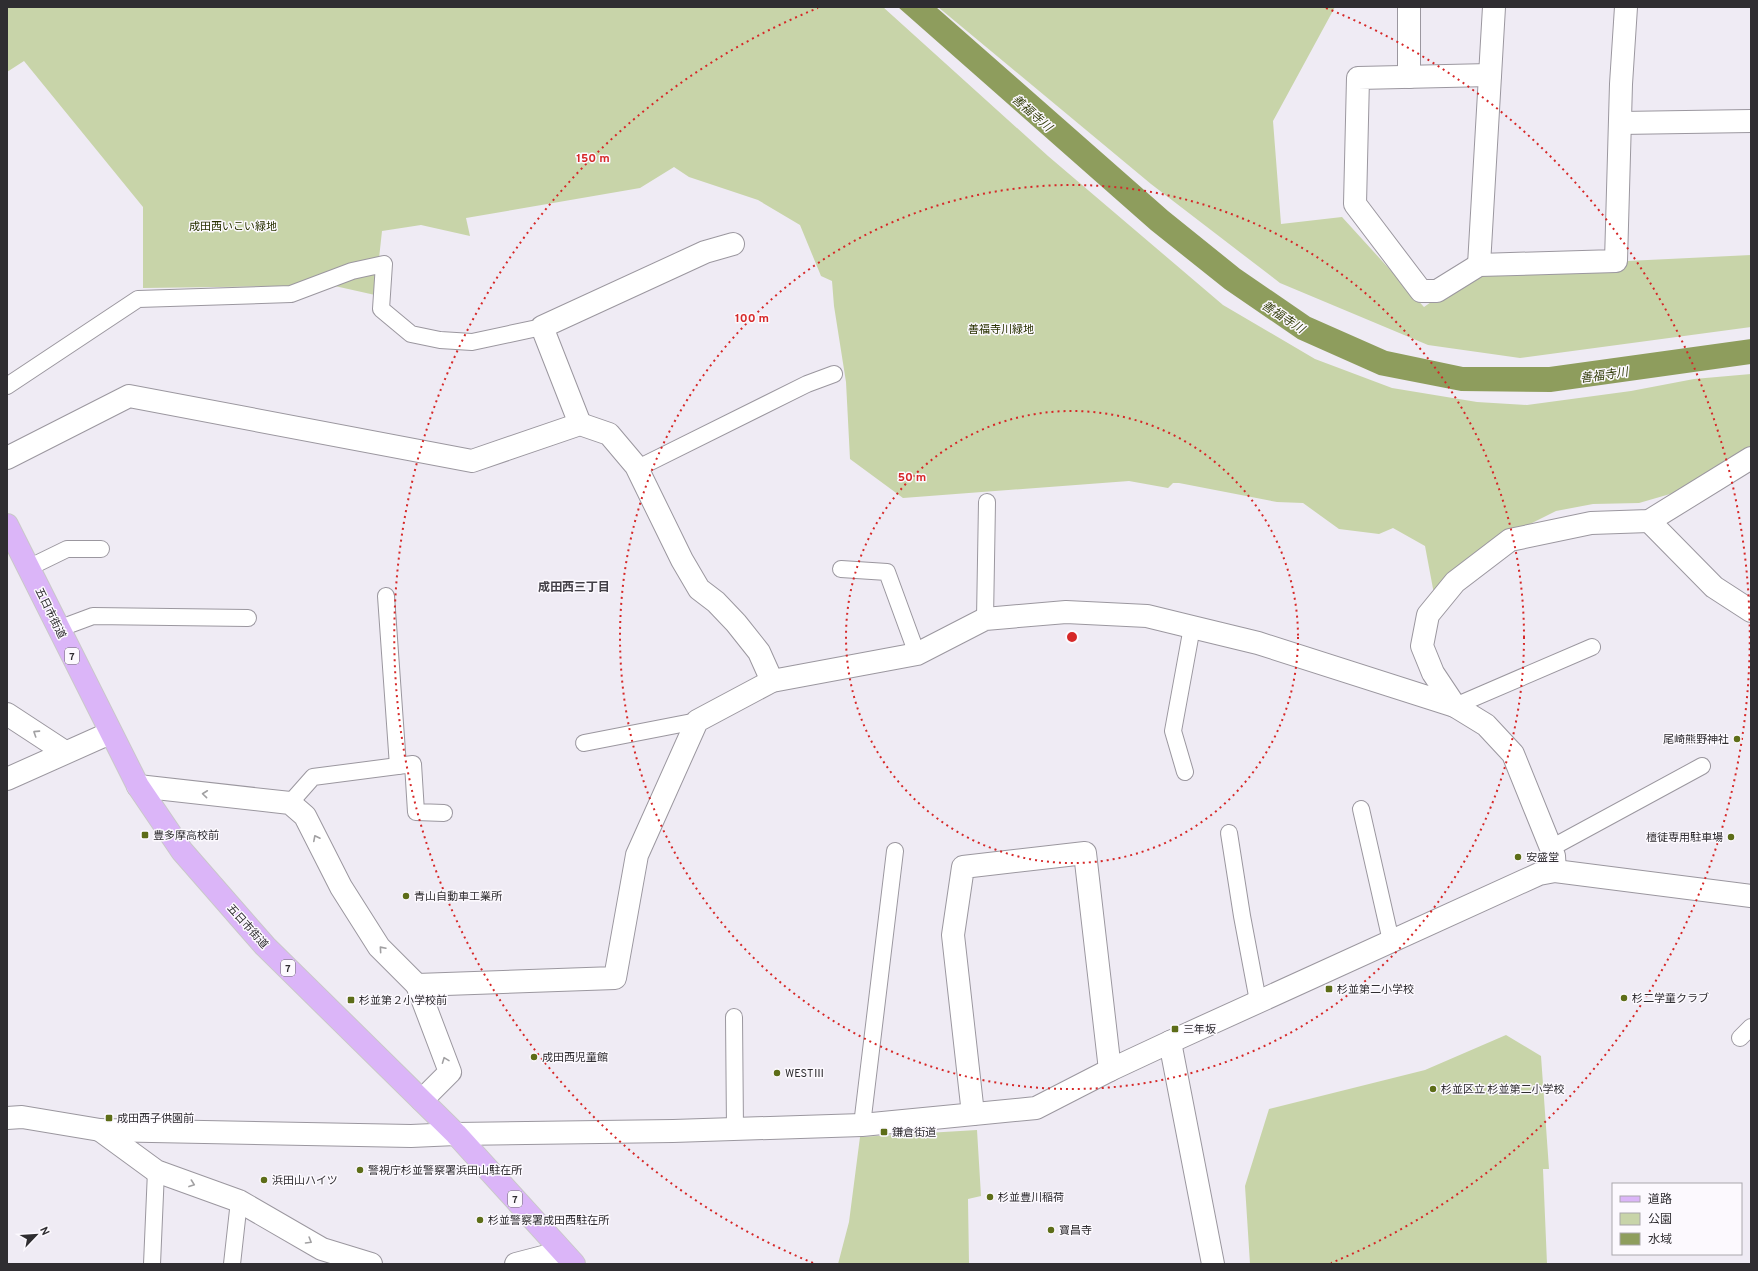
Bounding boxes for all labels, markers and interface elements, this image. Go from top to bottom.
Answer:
water label: 善福寺川 [1008,92,1056,137]
text: 150 m [576,151,610,167]
park label: 成田西いこい緑地 [189,220,277,234]
water label: 善福寺川 [1258,298,1309,339]
text: 100 m [735,311,769,327]
park label: 善福寺川緑地 [968,323,1034,337]
water label: 善福寺川 [1579,364,1631,387]
text: 50 m [898,470,926,486]
district label: 成田西三丁目 [538,580,610,596]
street label: 五日市街道 [32,586,68,641]
centre of rings [1065,630,1079,644]
road number: 7 [65,648,79,664]
one-way arrow [33,730,40,738]
place label: 尾崎熊野神社 [1663,733,1729,747]
marker: 尾崎熊野神社 [1732,734,1742,744]
one-way arrow [202,789,208,798]
place label: 豊多摩高校前 [153,829,219,843]
marker: 豊多摩高校前 [140,830,150,840]
place label: 檀徒専用駐車場 [1646,831,1723,845]
marker: 檀徒専用駐車場 [1726,832,1736,842]
one-way arrow [313,834,321,842]
place label: 安盛堂 [1526,851,1559,865]
marker: 安盛堂 [1513,852,1523,862]
place label: 青山自動車工業所 [414,890,503,904]
marker: 青山自動車工業所 [401,891,411,901]
street label: 五日市街道 [224,902,271,952]
one-way arrow [379,947,386,954]
road number: 7 [281,960,295,976]
place label: 杉並第二小学校 [1337,983,1414,997]
marker: 杉並第二小学校 [1324,984,1334,994]
place label: 杉二学童クラブ [1632,992,1709,1006]
marker: 杉二学童クラブ [1619,993,1629,1003]
place label: 杉並第２小学校前 [359,994,447,1008]
marker: 杉並第２小学校前 [346,995,356,1005]
place label: 三年坂 [1183,1023,1216,1037]
marker: 三年坂 [1170,1024,1180,1034]
place label: 成田西児童館 [542,1051,608,1065]
marker: 成田西児童館 [529,1052,539,1062]
one-way arrow [442,1056,450,1063]
place label: WESTⅢ [785,1067,824,1081]
marker: WESTⅢ [772,1068,782,1078]
place label: 杉並区立 杉並第二小学校 [1441,1083,1565,1097]
marker: 杉並区立 杉並第二小学校 [1428,1084,1438,1094]
place label: 成田西子供園前 [117,1112,194,1126]
marker: 成田西子供園前 [104,1113,114,1123]
place label: 鎌倉街道 [892,1126,936,1140]
marker: 鎌倉街道 [879,1127,889,1137]
place label: 警視庁杉並警察署浜田山駐在所 [368,1164,523,1178]
marker: 警視庁杉並警察署浜田山駐在所 [355,1165,365,1175]
place label: 浜田山ハイツ [272,1174,338,1188]
marker: 浜田山ハイツ [259,1175,269,1185]
one-way arrow [189,1180,196,1188]
legend [1612,1183,1742,1255]
road number: 7 [508,1191,522,1207]
place label: 杉並豊川稲荷 [998,1191,1064,1205]
marker: 杉並豊川稲荷 [985,1192,995,1202]
text: 道路 [1648,1192,1672,1208]
text: 公園 [1648,1212,1672,1228]
place label: 杉並警察署成田西駐在所 [488,1214,610,1228]
north arrow [16,1215,56,1255]
marker: 杉並警察署成田西駐在所 [475,1215,485,1225]
place label: 寶昌寺 [1059,1224,1092,1238]
text: N [36,1225,52,1238]
marker: 寶昌寺 [1046,1225,1056,1235]
text: 水域 [1648,1232,1672,1248]
one-way arrow [305,1236,312,1243]

